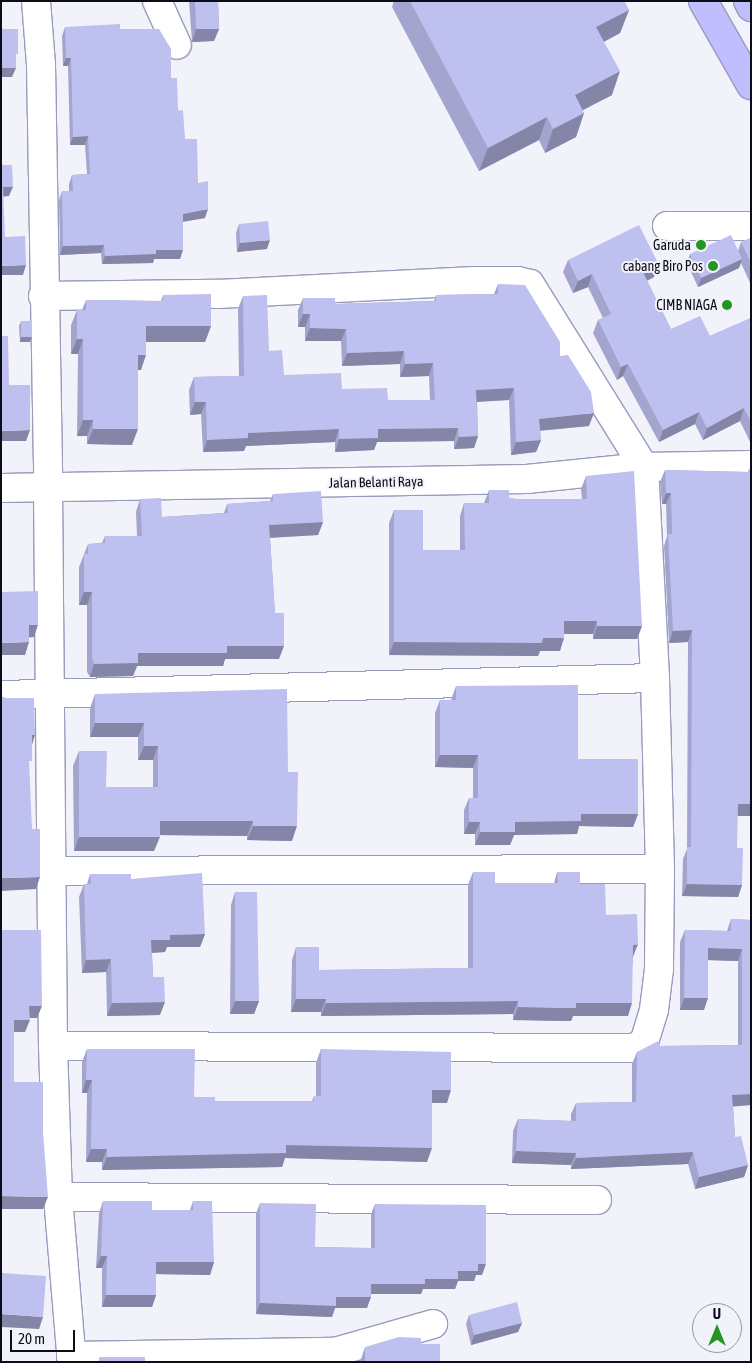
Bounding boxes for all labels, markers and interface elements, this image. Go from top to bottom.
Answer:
place label: Garuda [653,237,691,253]
marker: Garuda [695,239,707,251]
place label: cabang Biro Pos [623,258,703,274]
marker: cabang Biro Pos [707,260,719,272]
place label: CIMB NIAGA [656,297,717,313]
marker: CIMB NIAGA [721,299,733,311]
street label: Jalan Belanti Raya [328,473,424,491]
north arrow [692,1303,742,1353]
text: U [713,1306,721,1322]
scale bar [12,1320,78,1352]
text: 20 m [18,1330,45,1347]

